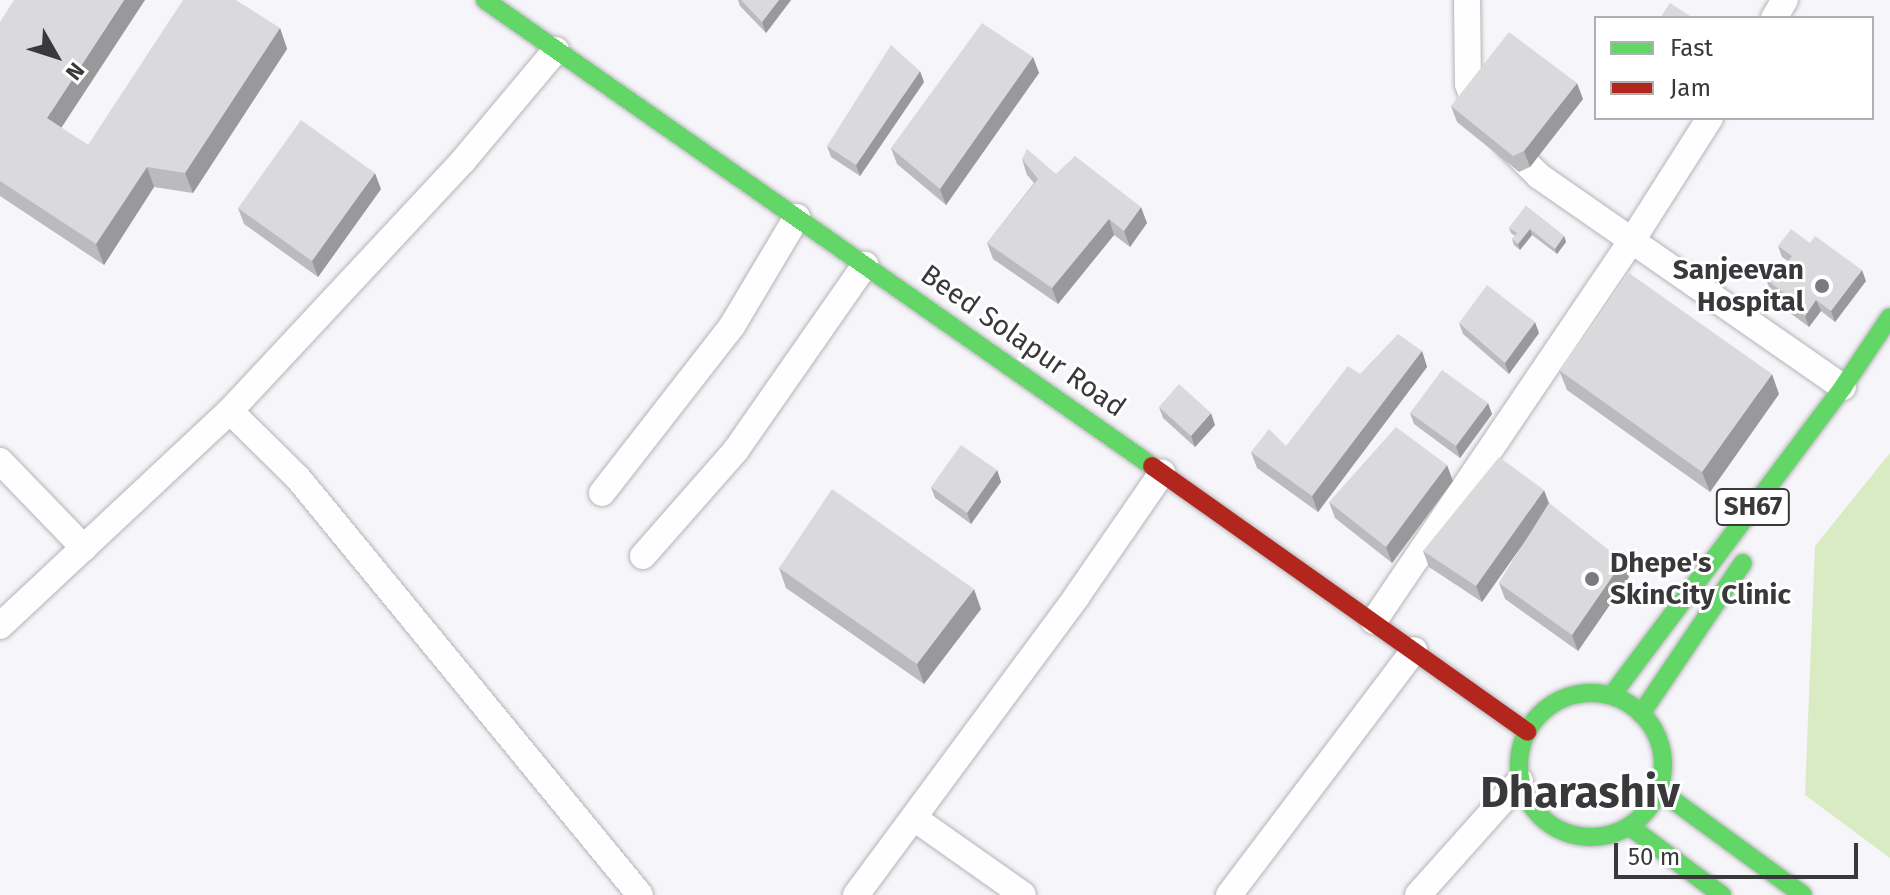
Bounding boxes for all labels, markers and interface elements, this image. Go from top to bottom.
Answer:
north arrow [16,16,96,96]
legend [1594,16,1874,120]
text: Fast [1670,34,1713,62]
text: N [60,57,90,86]
text: Jam [1670,74,1711,102]
place label: Sanjeevan Hospital [1673,253,1804,319]
street label: Beed Solapur Road [914,258,1132,424]
marker: Sanjeevan Hospital [1811,275,1833,297]
road number: SH67 [1715,485,1791,529]
place label: Dhepe's SkinCity Clinic [1610,546,1791,612]
marker: Dhepe's SkinCity Clinic [1581,568,1603,590]
district label: Dharashiv [1480,767,1680,819]
scale bar [1618,827,1862,877]
text: 50 m [1628,843,1680,871]

